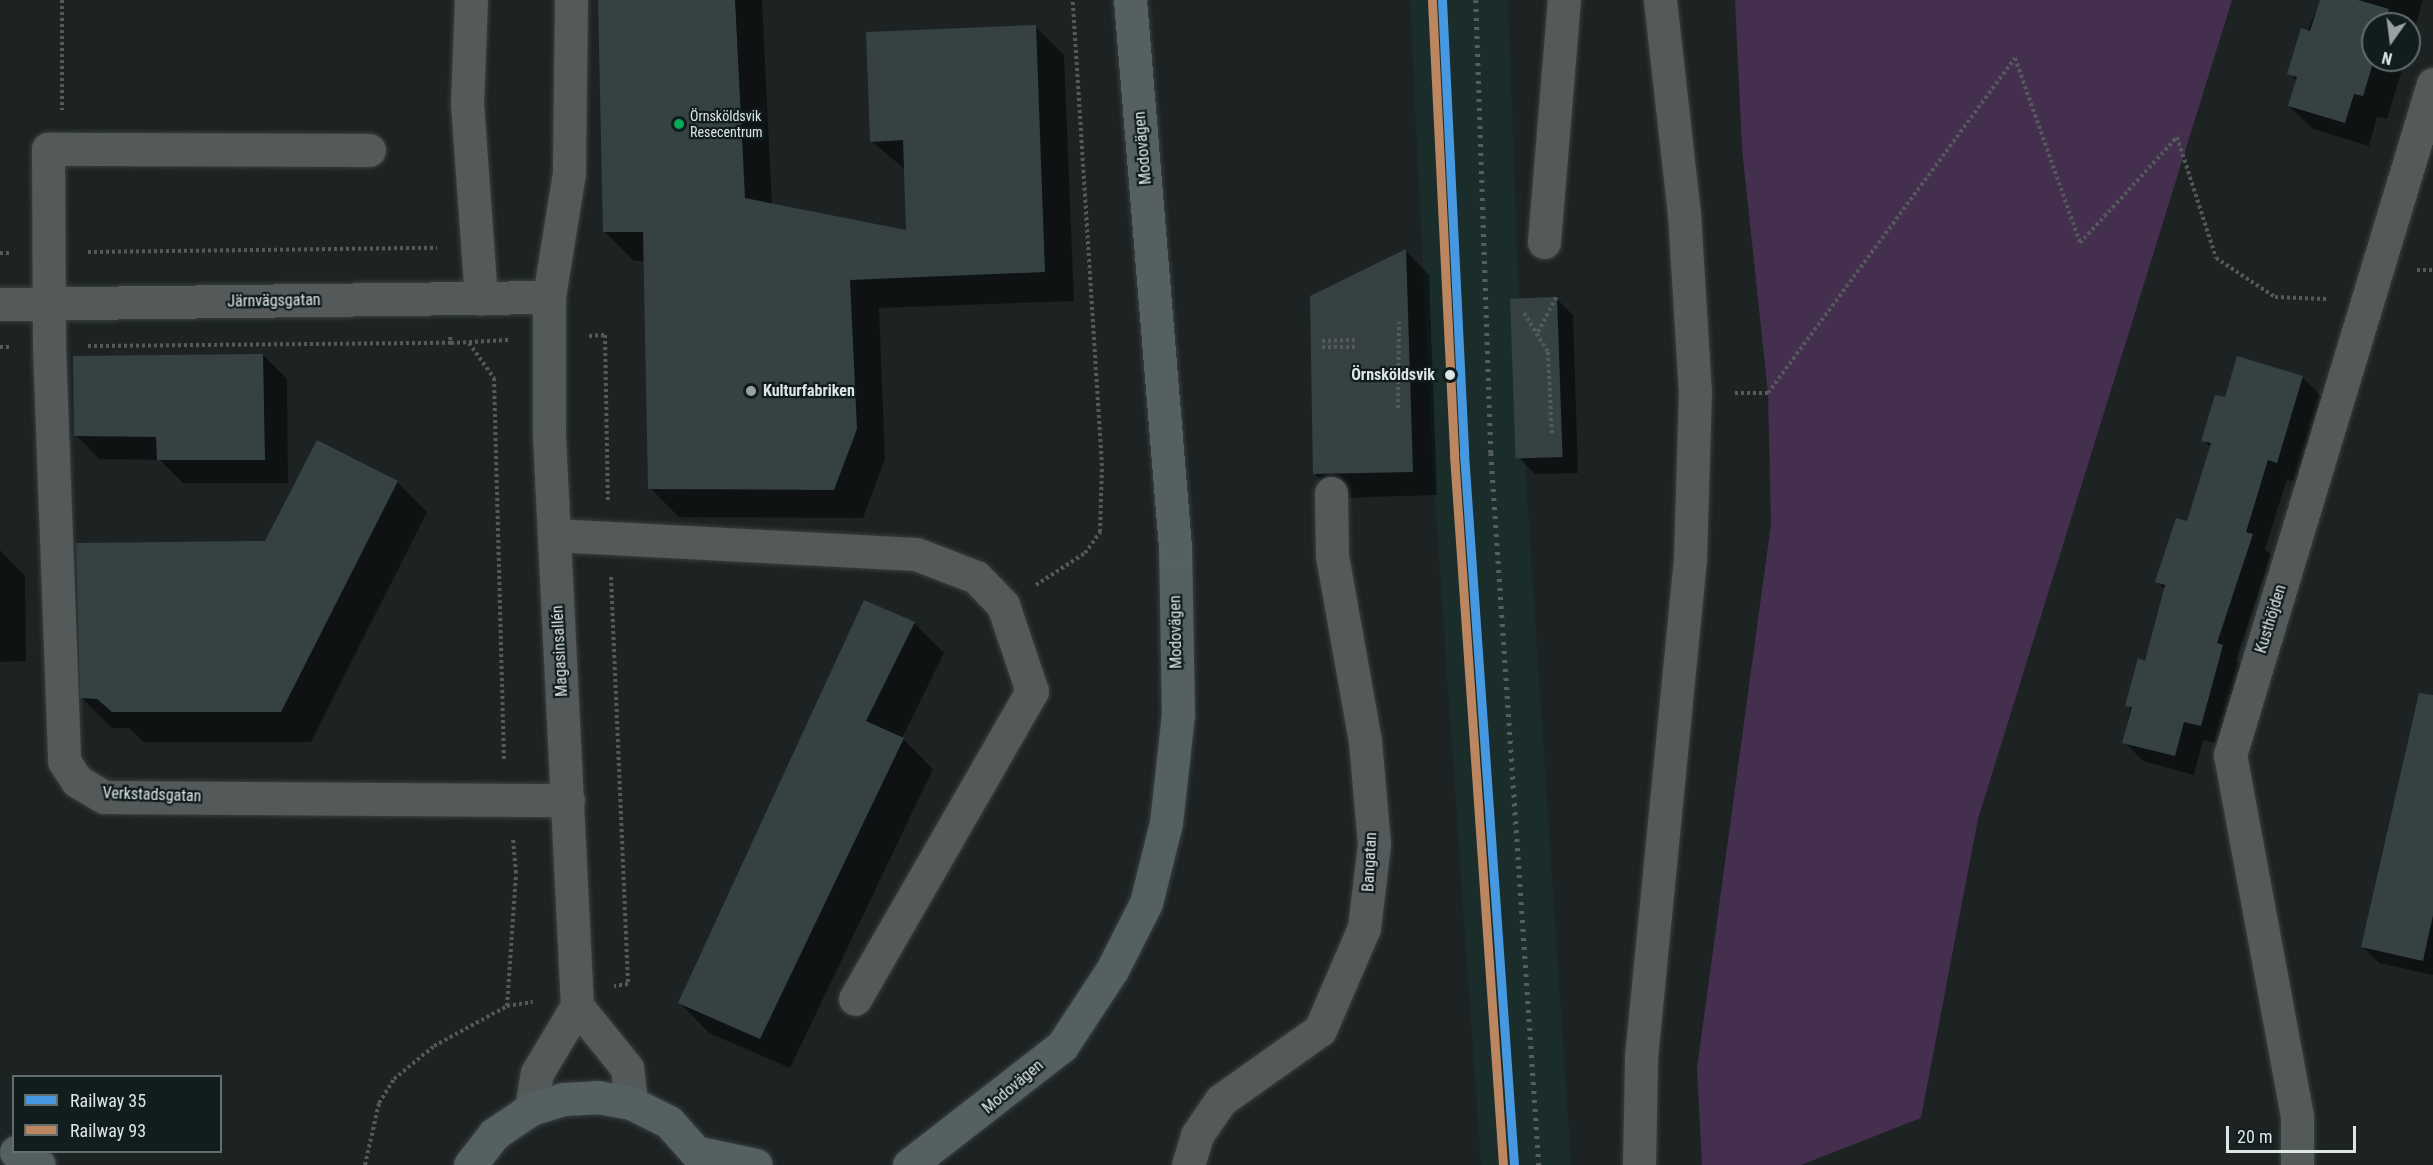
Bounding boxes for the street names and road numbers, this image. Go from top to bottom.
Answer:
street label: Modovägen [1130,111,1156,185]
street label: Järnvägsgatan [227,291,321,311]
street label: Kusthöjden [2251,582,2291,656]
street label: Modovägen [1166,595,1186,669]
street label: Magasinsallén [548,605,572,697]
street label: Verkstadsgatan [102,784,202,806]
street label: Bangatan [1359,832,1381,892]
street label: Modovägen [979,1056,1047,1118]

